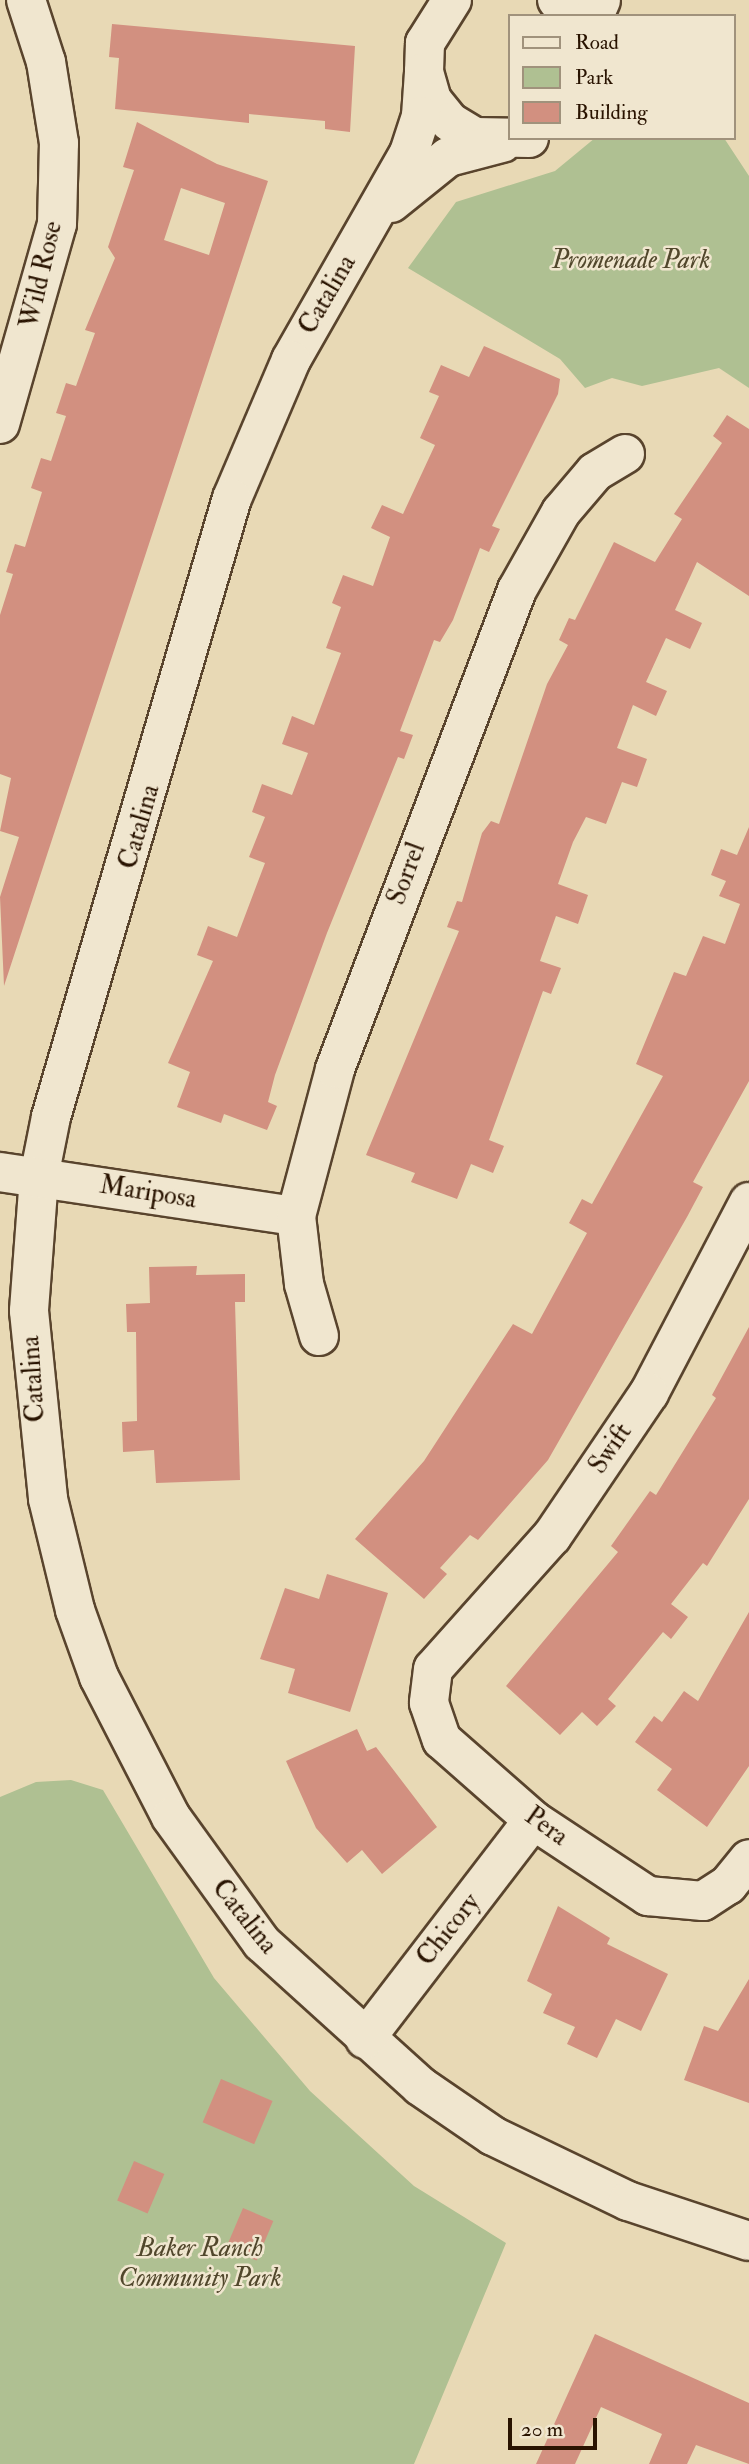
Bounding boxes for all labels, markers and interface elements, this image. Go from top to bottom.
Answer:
legend [508,14,735,140]
text: Road [575,29,619,56]
text: Park [575,64,613,91]
text: Building [575,99,648,126]
street label: Wild Rose [15,218,69,332]
park label: Promenade Park [552,245,710,277]
street label: Catalina [293,250,363,340]
street label: Catalina [113,781,167,873]
street label: Sorrel [381,839,433,909]
street label: Mariposa [97,1170,199,1216]
street label: Catalina [15,1335,53,1423]
street label: Swift [583,1418,639,1480]
street label: Pera [518,1801,574,1853]
street label: Catalina [205,1874,283,1960]
street label: Chicory [411,1887,487,1973]
park label: Baker Ranch Community Park [119,2233,281,2294]
scale bar [511,2404,600,2448]
text: 20 m [521,2416,563,2443]

